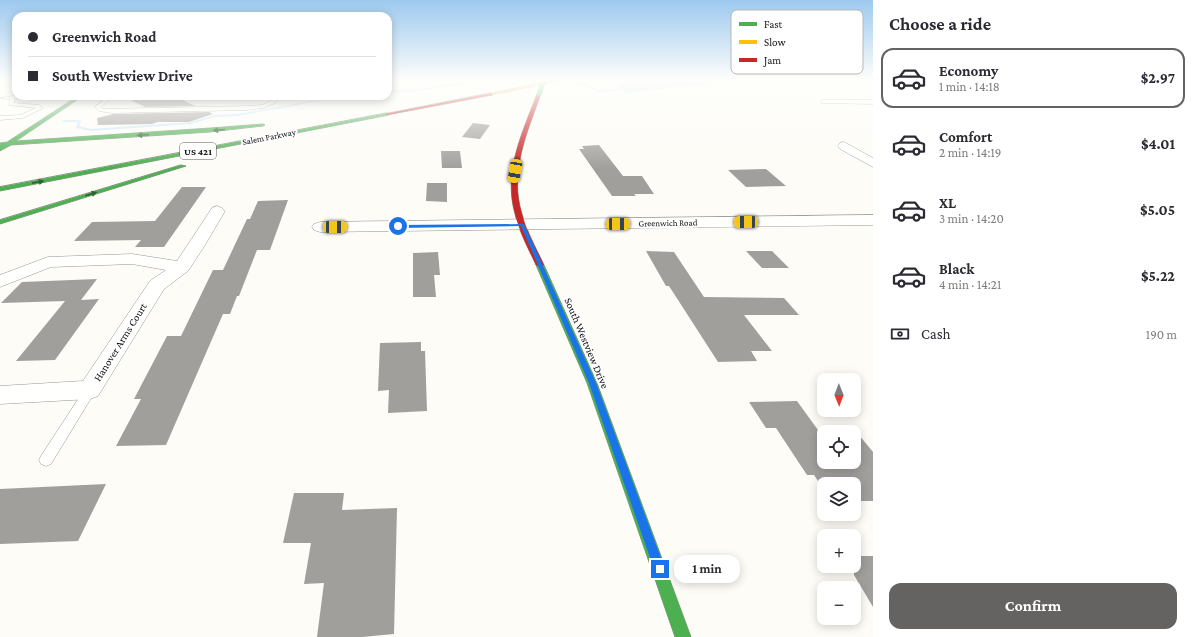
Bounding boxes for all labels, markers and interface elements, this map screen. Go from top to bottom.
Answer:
legend [731,10,863,74]
text: Choose a ride [889,14,991,34]
text: Fast [764,18,783,30]
text: Greenwich Road [52,29,156,45]
text: Slow [764,36,786,48]
text: Jam [763,54,781,67]
icon: car [891,60,927,96]
text: Economy [939,63,998,79]
text: South Westview Drive [52,68,193,84]
text: $2.97 [1141,70,1175,86]
text: 1 min · 14:18 [939,79,1000,94]
one-way arrow [213,126,225,133]
icon: car [891,126,927,162]
street label: Salem Parkway [241,127,297,147]
text: Comfort [939,129,993,145]
one-way arrow [137,131,149,138]
text: $4.01 [1141,136,1175,152]
road number: US 421 [180,143,216,159]
text: 2 min · 14:19 [939,145,1001,160]
car [507,158,523,184]
one-way arrow [32,179,44,185]
one-way arrow [85,191,97,197]
icon: car [891,192,927,228]
text: XL [939,195,956,211]
text: $5.05 [1140,202,1175,218]
text: 3 min · 14:20 [939,211,1004,226]
car [734,216,758,228]
route start [389,217,407,235]
street label: Greenwich Road [638,217,698,229]
car [606,218,630,230]
car [323,221,347,233]
icon: car [891,258,927,294]
text: Black [939,261,974,277]
text: $5.22 [1141,268,1175,284]
text: 4 min · 14:21 [939,277,1001,292]
street label: South Westview Drive [562,296,612,390]
street label: Hanover Arms Court [91,300,149,383]
icon: cash [889,323,911,345]
text: Cash [921,326,951,342]
text: 190 m [1146,327,1177,342]
north arrow [817,373,861,417]
map controls [817,373,861,625]
button: locate [817,425,861,469]
button: layers [817,477,861,521]
button: + [817,529,861,573]
callout: 1 min [674,555,740,583]
route end [651,560,669,578]
text: 1 min [692,561,722,576]
button: − [817,581,861,625]
button: Confirm [889,583,1177,629]

